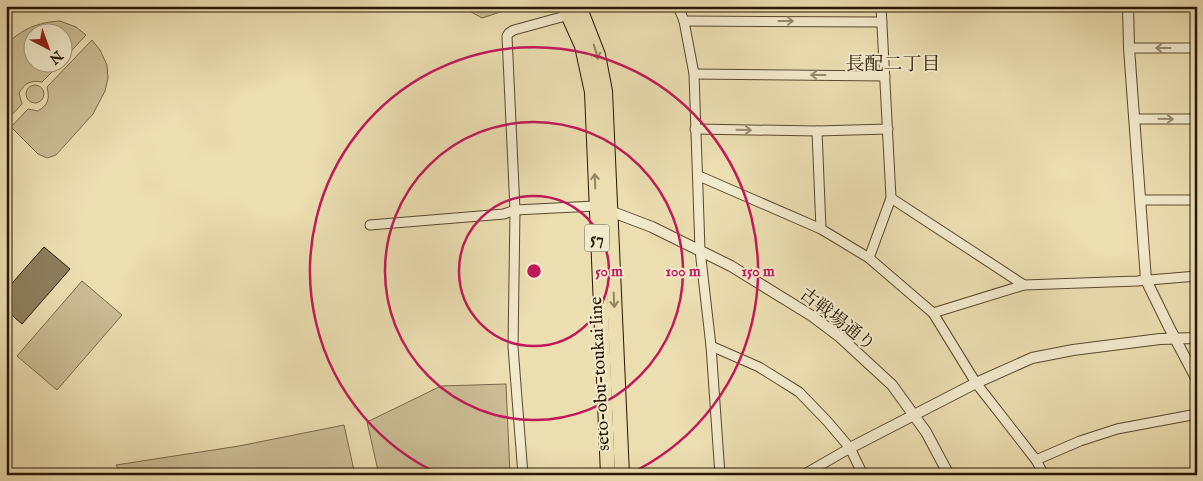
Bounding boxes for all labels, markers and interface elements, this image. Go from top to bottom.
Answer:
one-way arrow [777,16,793,26]
north arrow [22,22,72,72]
one-way arrow [592,43,602,59]
one-way arrow [1155,43,1172,53]
text: N [45,46,67,68]
district label: 長配二丁目 [845,53,941,77]
one-way arrow [811,70,827,80]
one-way arrow [1158,114,1174,124]
one-way arrow [735,125,751,134]
one-way arrow [590,174,599,190]
road number: 57 [584,224,610,252]
centre of rings [525,262,543,280]
text: 50 m [595,262,623,281]
text: 100 m [665,262,701,281]
text: 150 m [741,262,775,281]
street label: 古戦場通り [795,283,880,357]
one-way arrow [610,292,619,308]
street label: seto-obu-toukai line [585,296,616,452]

